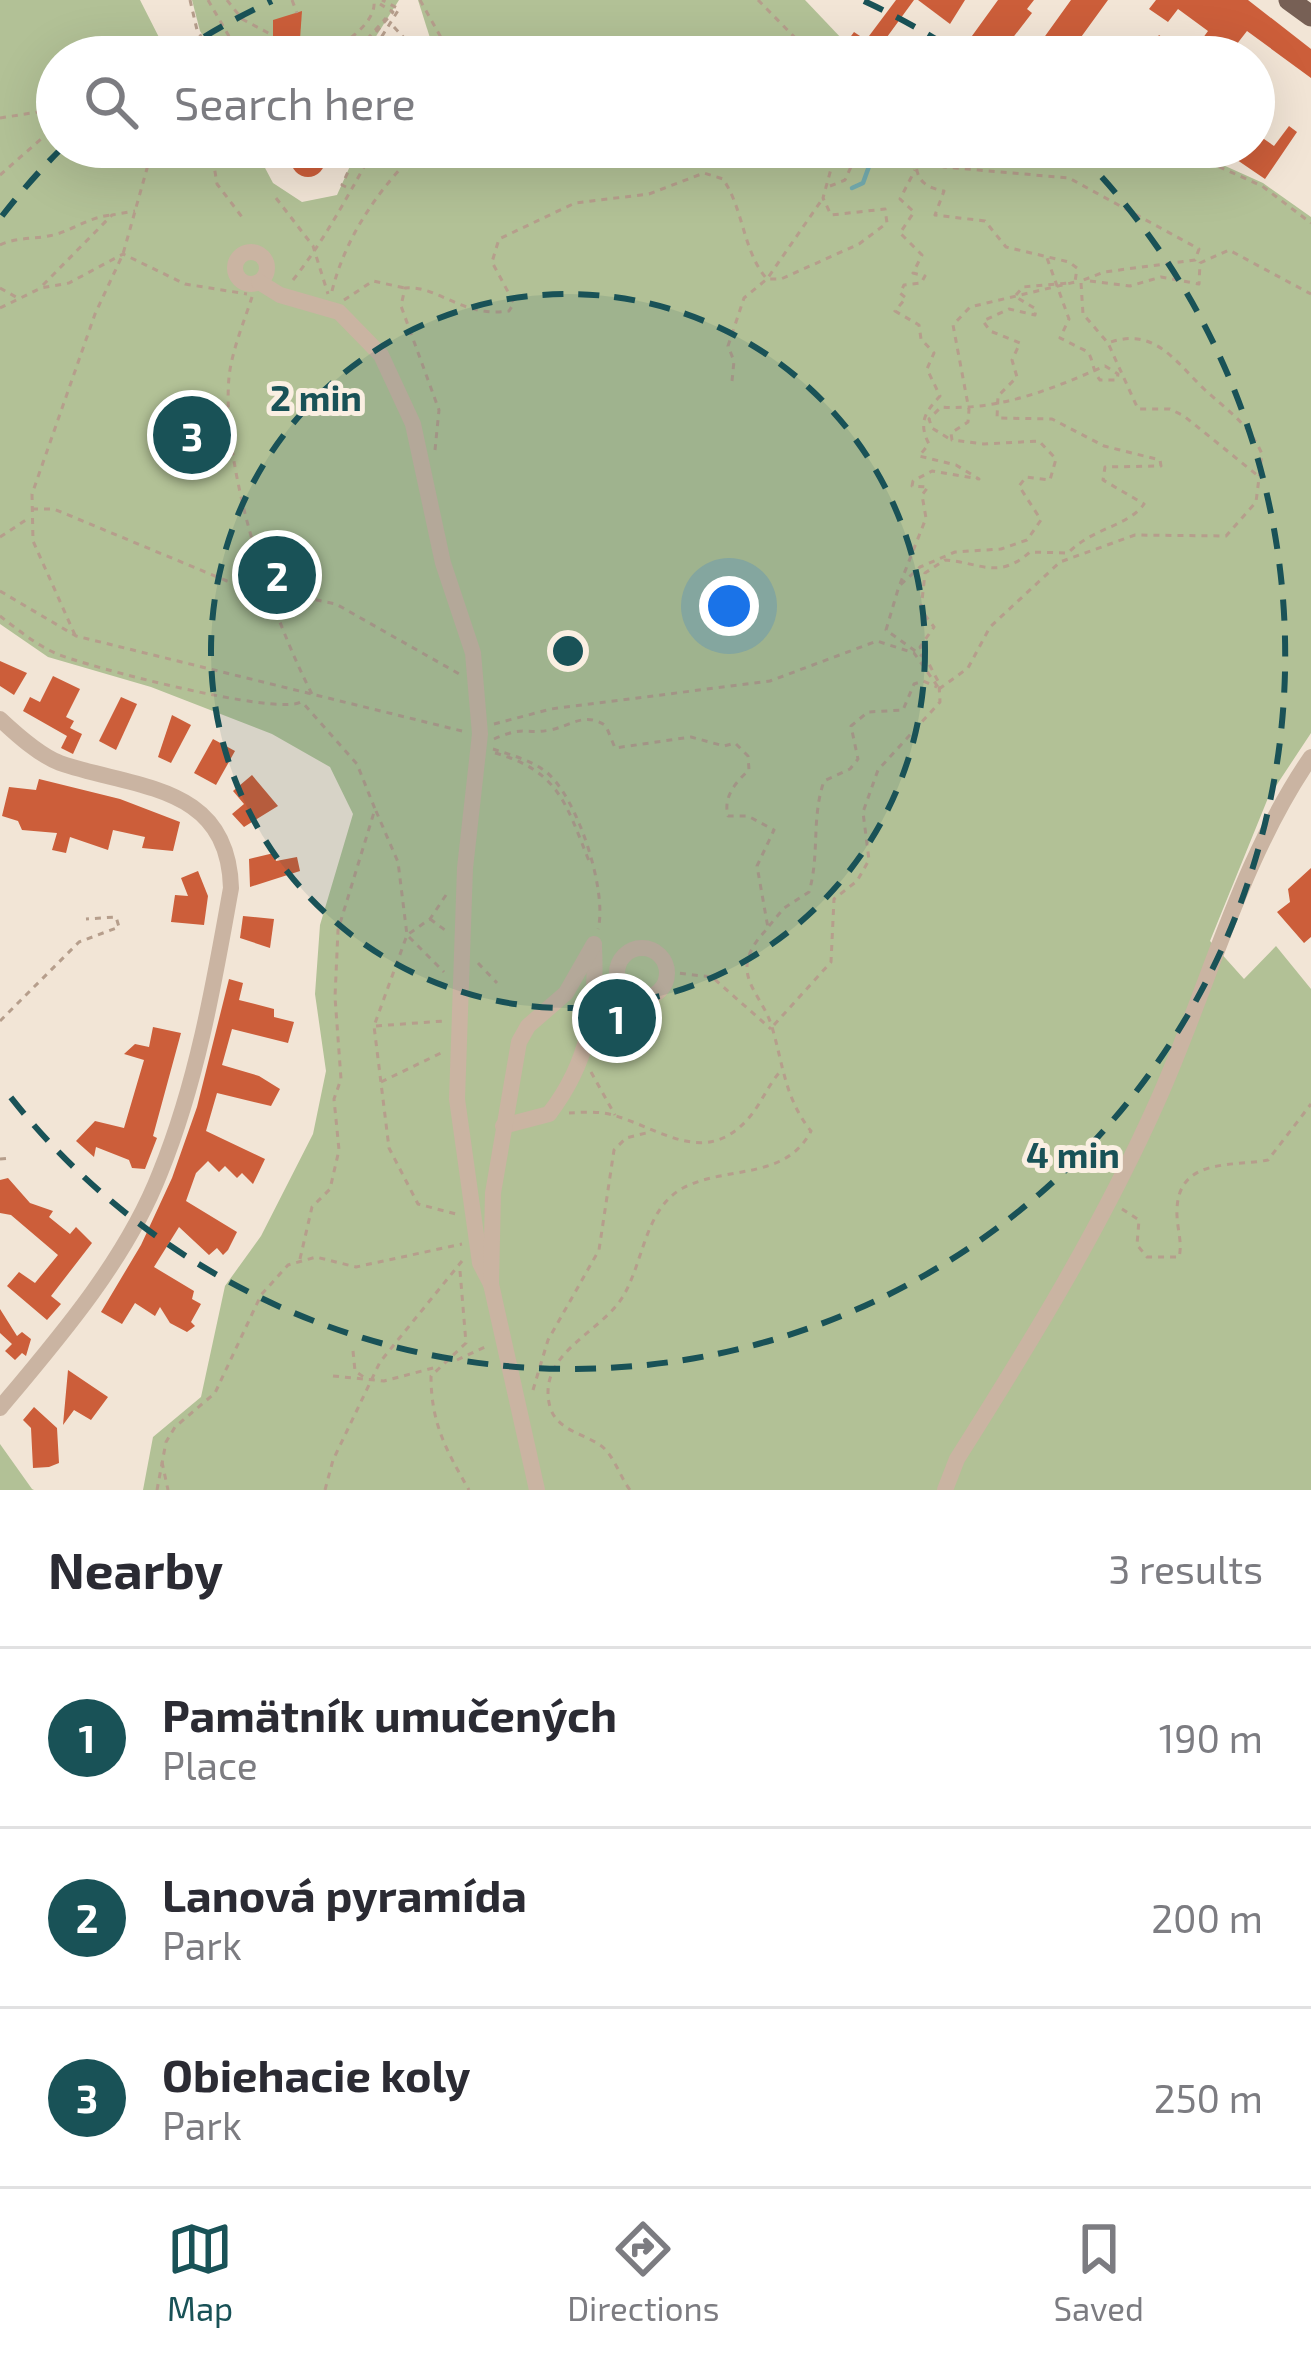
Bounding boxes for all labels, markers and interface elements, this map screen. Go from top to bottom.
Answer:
search box [36,36,1275,168]
icon: search [78,69,144,135]
text: Search here [174,75,416,129]
text: 2 min [270,375,362,418]
pin: 3 [153,390,231,480]
pin: 2 [238,530,316,620]
your location [699,576,759,636]
centre of rings [547,630,589,672]
pin: 1 [578,973,656,1063]
text: 4 min [1026,1132,1120,1175]
text: Nearby [48,1538,223,1599]
text: 3 results [1109,1545,1263,1592]
text: Pamätník umučených [162,1687,617,1741]
text: 1 [79,1714,95,1761]
text: 190 m [1159,1714,1263,1761]
text: Place [162,1741,258,1788]
text: Lanová pyramída [162,1867,527,1921]
text: 2 [76,1894,98,1941]
text: 200 m [1151,1894,1263,1941]
text: Park [162,1921,242,1968]
text: Obiehacie koly [162,2047,471,2101]
text: 3 [76,2074,98,2121]
text: 250 m [1154,2074,1263,2121]
text: Park [162,2101,242,2148]
tab: Map [167,2216,233,2328]
tab: Directions [567,2216,719,2328]
tab: Saved [1053,2216,1144,2328]

